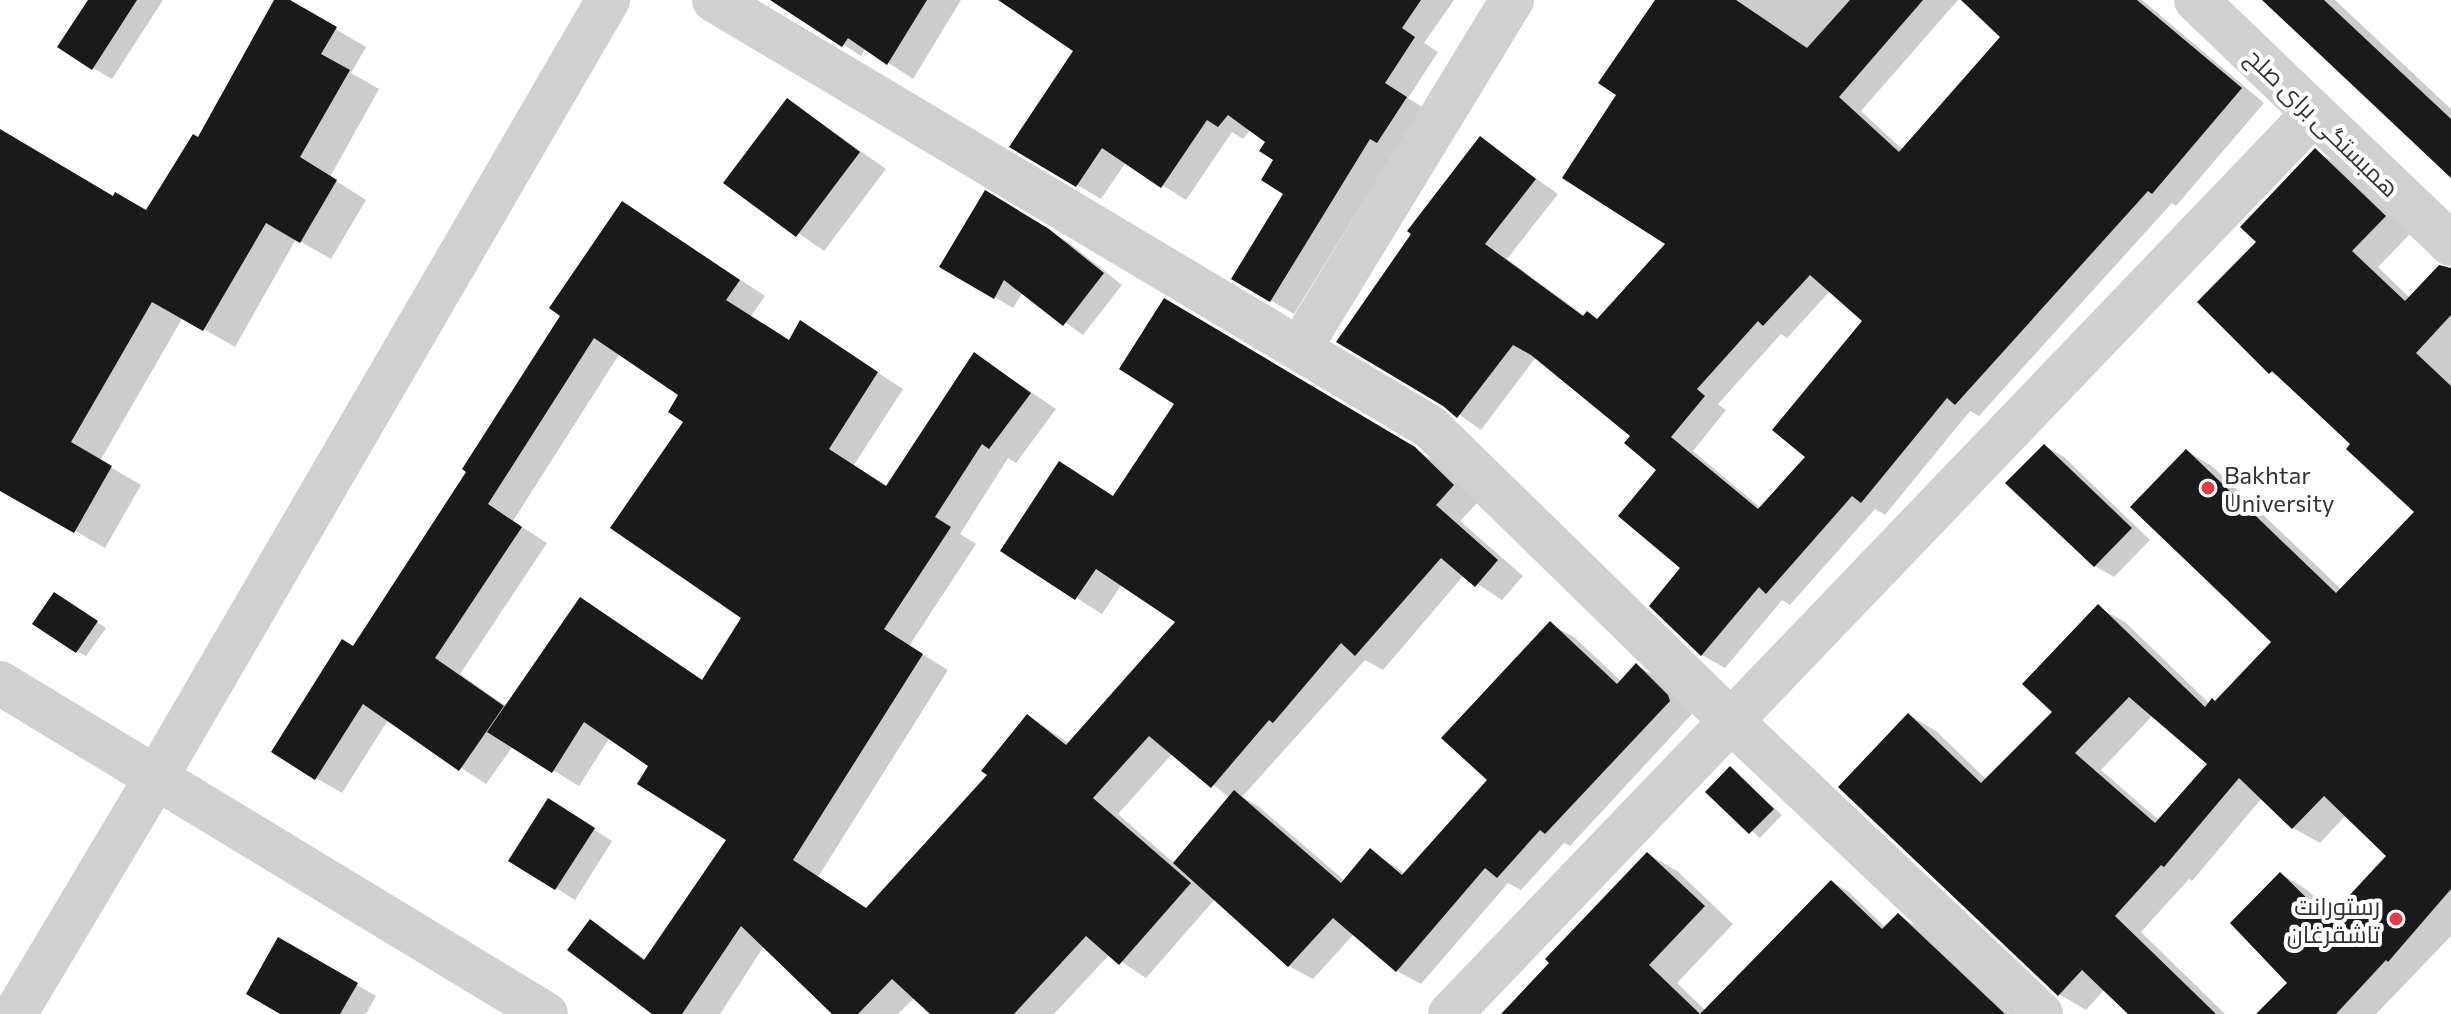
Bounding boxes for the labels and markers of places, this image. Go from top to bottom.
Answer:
place label: Bakhtar University [2224,460,2335,517]
marker: Bakhtar University [2199,479,2217,497]
place label: رستورانت تاشقرغان [2287,891,2381,949]
marker: رستورانت تاشقرغان [2387,910,2405,928]

